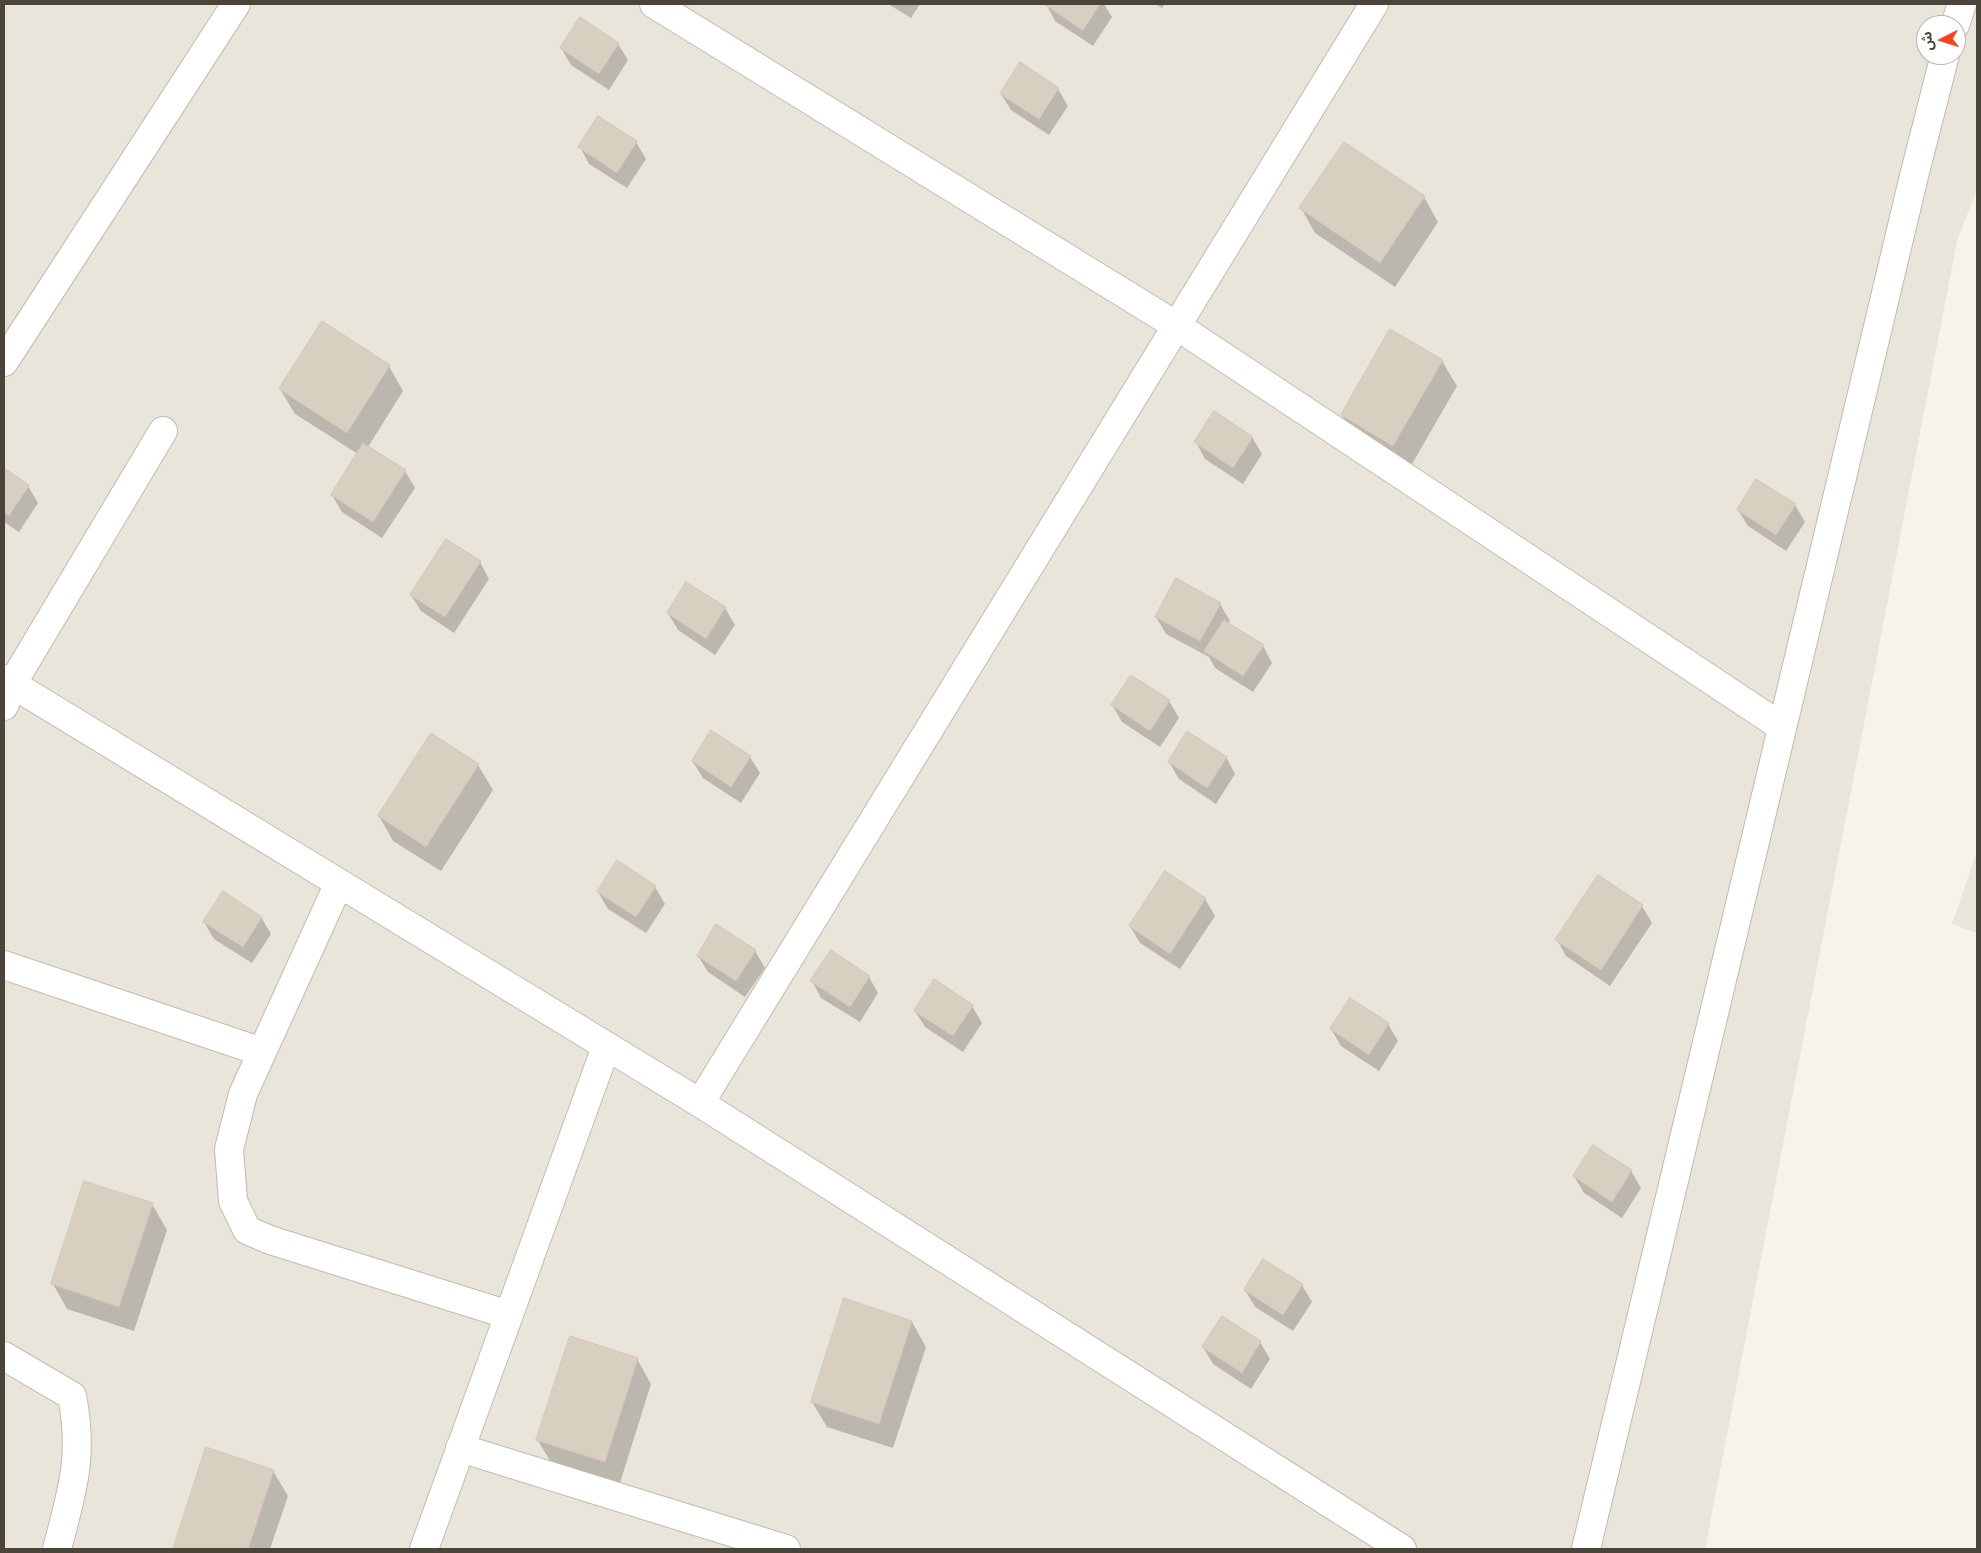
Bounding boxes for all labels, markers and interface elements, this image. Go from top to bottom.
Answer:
north arrow [1916,15,1966,65]
text: ش [1917,31,1936,52]

